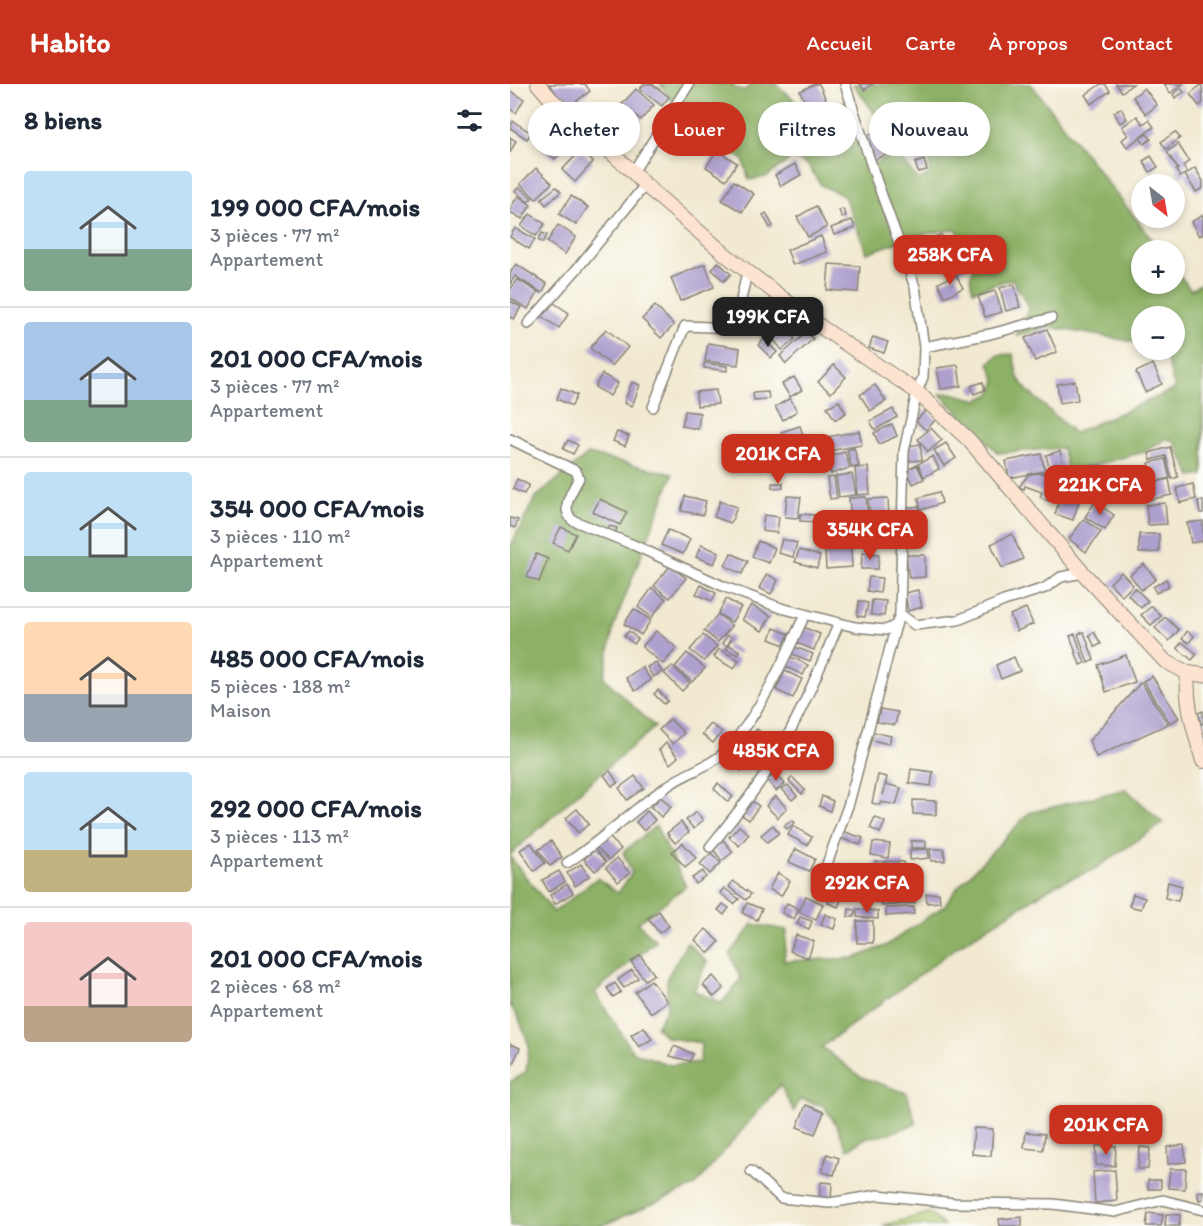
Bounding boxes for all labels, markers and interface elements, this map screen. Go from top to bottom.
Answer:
text: Habito [30,25,110,59]
text: Accueil [807,30,872,55]
text: Carte [905,30,956,55]
text: À propos [989,30,1068,55]
text: Contact [1101,30,1173,55]
chip: Acheter [528,102,640,156]
chip: Louer [652,102,746,156]
chip: Filtres [758,102,857,156]
chip: Nouveau [869,102,990,156]
text: 8 biens [24,104,102,136]
icon: filters [453,104,486,137]
north arrow [1131,174,1185,228]
map controls [1131,174,1185,360]
text: 199 000 CFA/mois [210,191,420,223]
icon: home [72,195,144,267]
text: 3 pièces · 77 m² [210,223,339,247]
pin: 258K CFA [888,235,1012,286]
button: + [1131,240,1185,294]
text: 258K CFA [907,242,993,266]
text: Appartement [210,247,323,271]
pin: 199K CFA [706,297,830,348]
text: 199K CFA [726,304,810,328]
button: − [1131,306,1185,360]
text: 201 000 CFA/mois [210,342,423,374]
icon: home [72,346,144,418]
text: 3 pièces · 77 m² [210,374,339,398]
text: Appartement [210,398,323,422]
pin: 201K CFA [716,434,840,485]
text: 201K CFA [735,441,821,465]
pin: 221K CFA [1038,465,1162,516]
text: 221K CFA [1058,472,1142,496]
text: 354 000 CFA/mois [210,492,424,524]
icon: home [72,496,144,568]
pin: 354K CFA [808,510,932,561]
text: 354K CFA [827,517,913,541]
text: 3 pièces · 110 m² [210,524,350,548]
text: Appartement [210,548,323,572]
text: 485 000 CFA/mois [210,642,424,674]
icon: home [72,646,144,718]
text: 5 pièces · 188 m² [210,674,350,698]
text: Maison [210,698,271,722]
pin: 485K CFA [714,731,838,782]
text: 485K CFA [733,738,819,762]
text: 292 000 CFA/mois [210,792,422,824]
icon: home [72,796,144,868]
text: 3 pièces · 113 m² [210,824,349,848]
text: Appartement [210,848,323,872]
pin: 292K CFA [805,863,929,914]
text: 292K CFA [825,870,909,894]
text: 201 000 CFA/mois [210,942,423,974]
icon: home [72,946,144,1018]
text: 2 pièces · 68 m² [210,974,341,998]
text: Appartement [210,998,323,1022]
pin: 201K CFA [1044,1105,1168,1156]
text: 201K CFA [1063,1112,1149,1136]

